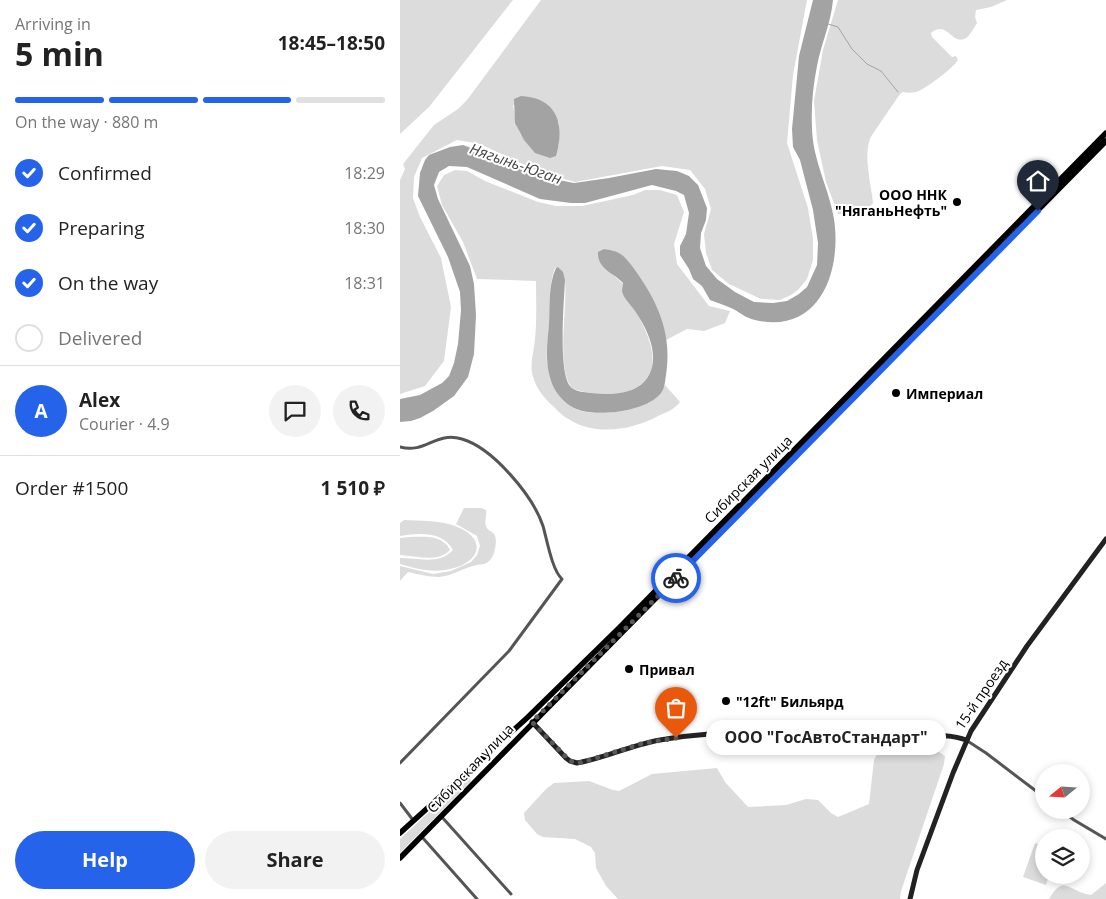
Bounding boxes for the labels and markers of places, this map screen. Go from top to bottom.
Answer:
pin [1017,160,1059,211]
place label: ООО ННК "НяганьНефть" [835,185,948,220]
marker: ООО ННК "НяганьНефть" [951,196,963,208]
place label: Империал [906,384,983,403]
marker: Империал [890,387,902,399]
place label: Привал [639,660,695,679]
marker: Привал [623,663,635,675]
pin [655,687,697,738]
place label: "12ft" Бильярд [736,692,844,711]
marker: "12ft" Бильярд [720,695,732,707]
callout: ООО "ГосАвтоСтандарт" [706,720,946,756]

